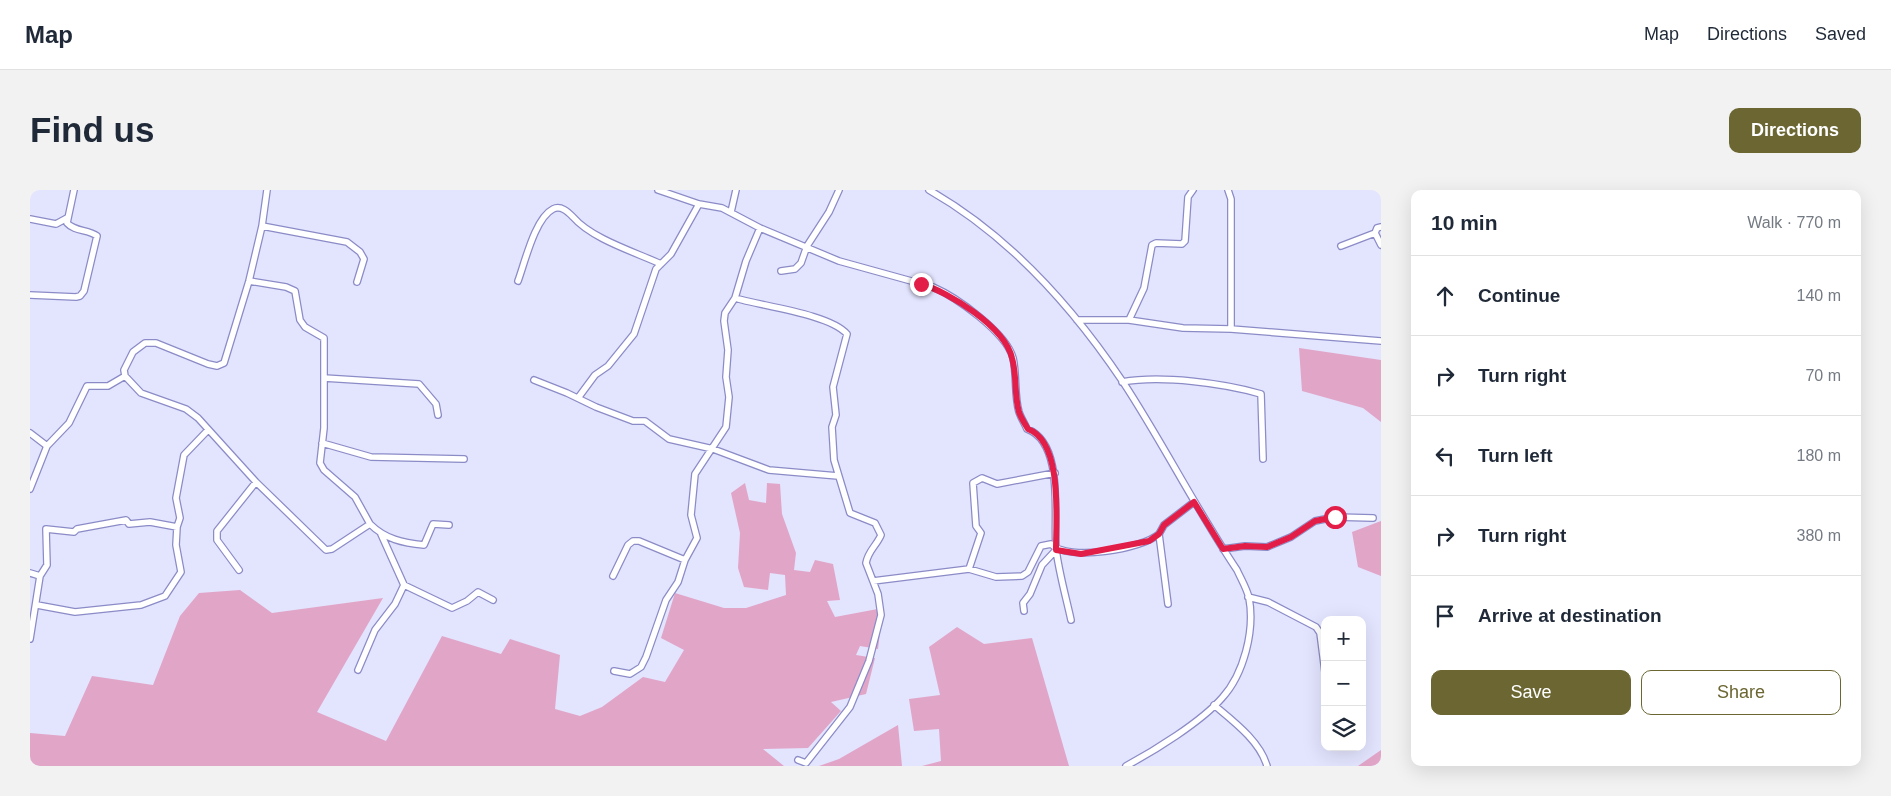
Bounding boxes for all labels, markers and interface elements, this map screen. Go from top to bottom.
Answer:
text: Map [25,21,73,48]
text: Map [1644,24,1679,44]
text: Directions [1707,24,1787,44]
text: Saved [1815,24,1866,44]
button: Directions [1729,108,1861,153]
text: Find us [30,110,154,149]
text: 10 min [1431,211,1498,234]
text: Walk · 770 m [1747,214,1841,231]
route end [910,273,933,296]
icon: ahead [1431,282,1459,310]
text: Continue [1478,285,1560,306]
text: 140 m [1797,287,1841,304]
icon: right [1431,362,1459,390]
text: Turn right [1478,365,1566,386]
text: 70 m [1805,367,1841,384]
icon: left [1431,442,1459,470]
text: Turn left [1478,445,1553,466]
text: 180 m [1797,447,1841,464]
route start [1324,506,1347,529]
icon: right [1431,522,1459,550]
text: Turn right [1478,525,1566,546]
text: 380 m [1797,527,1841,544]
icon: arrive [1431,602,1459,630]
text: Arrive at destination [1478,605,1662,626]
map controls [1321,616,1366,751]
button: + [1321,616,1366,661]
button: − [1321,661,1366,706]
button: Save [1431,670,1631,715]
button: Share [1641,670,1841,715]
button: layers [1321,706,1366,751]

